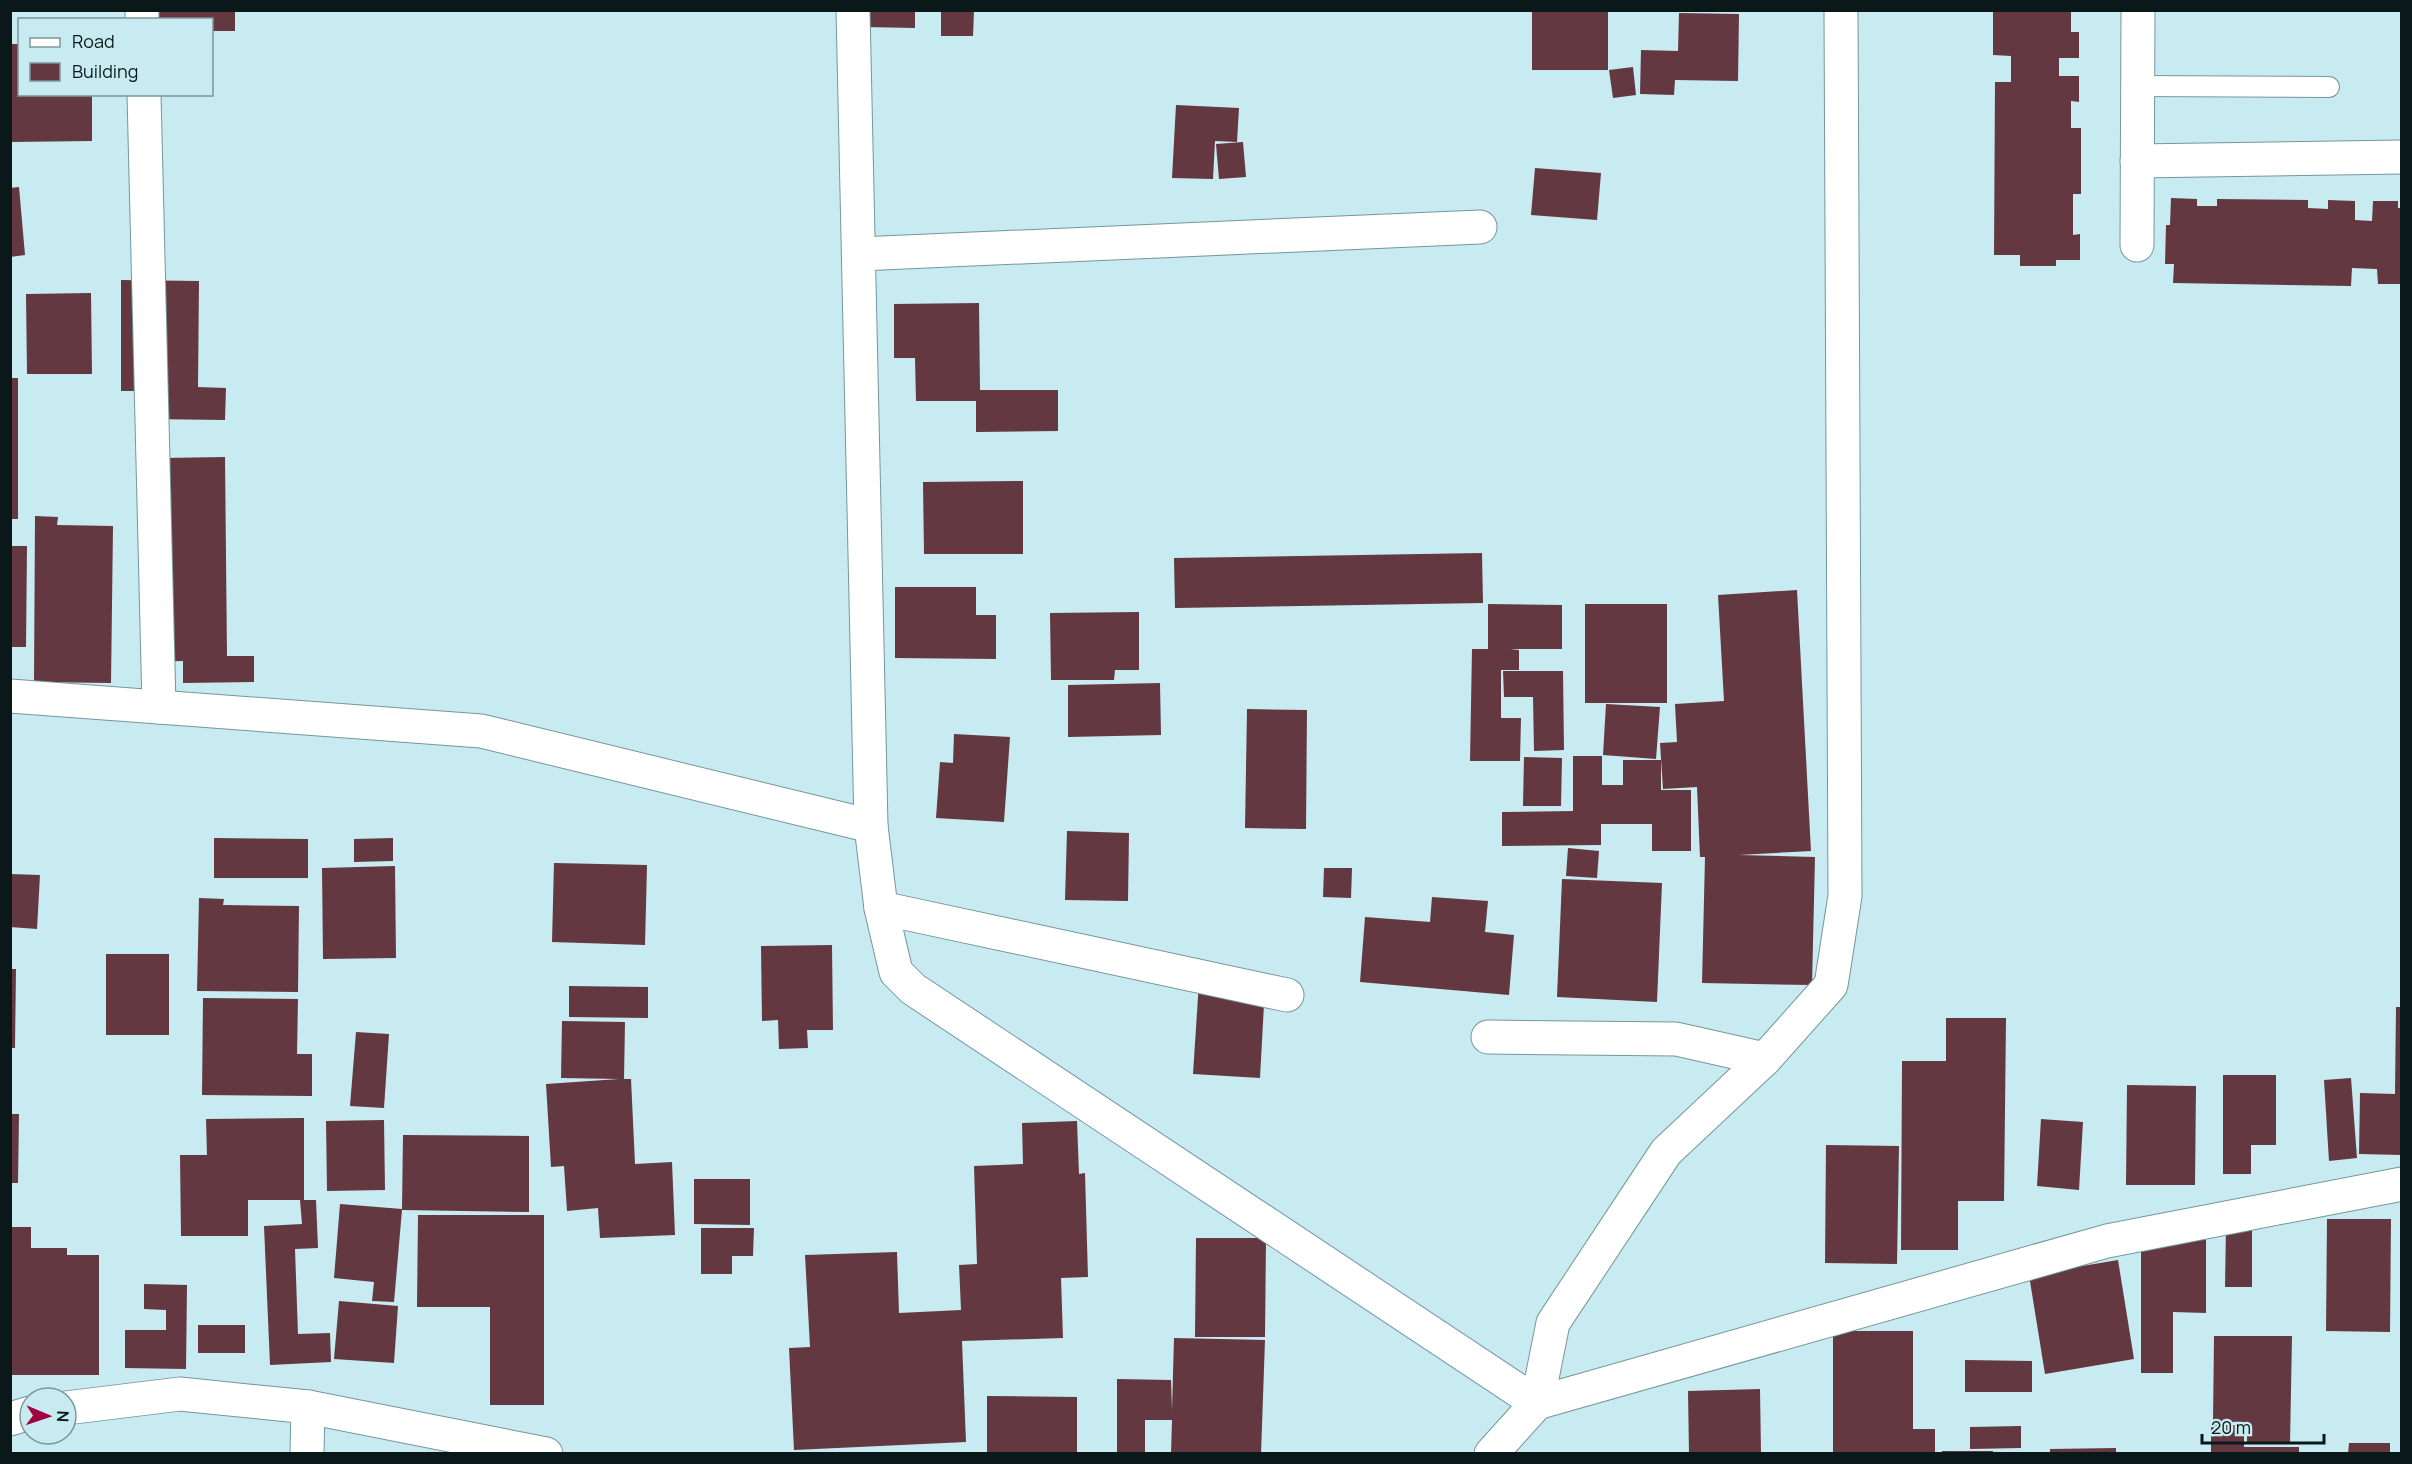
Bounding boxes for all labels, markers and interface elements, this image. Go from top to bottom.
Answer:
legend [18,18,213,96]
text: Road [72,29,115,53]
text: Building [72,59,138,83]
north arrow [18,1386,78,1446]
scale bar [2202,1407,2324,1445]
text: N [52,1410,74,1423]
text: 20 m [2211,1415,2251,1439]

